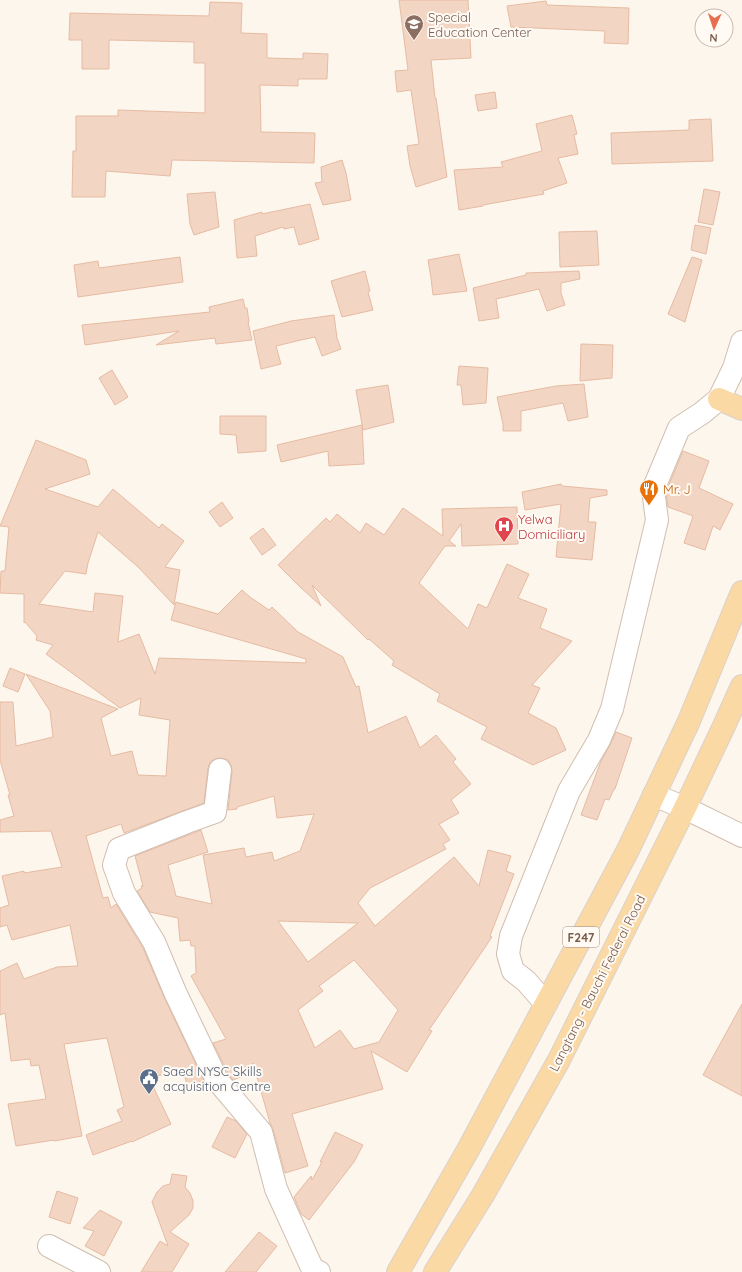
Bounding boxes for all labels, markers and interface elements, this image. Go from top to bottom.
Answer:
north arrow [694,8,734,48]
place label: Special Education Center [428,9,532,40]
school or university icon: Special Education Center [403,13,425,41]
text: N [709,31,718,45]
restaurant icon: Mr. J [638,478,660,506]
place label: Mr. J [663,481,691,497]
place label: Yelwa Domiciliary [518,511,586,542]
hospital icon: Yelwa Domiciliary [493,515,515,543]
street label: Langtang - Bauchi Federal Road [545,892,649,1074]
road number: F247 [563,927,599,947]
place label: Saed NYSC Skills acquisition Centre [163,1063,270,1094]
public building icon: Saed NYSC Skills acquisition Centre [138,1067,160,1095]

